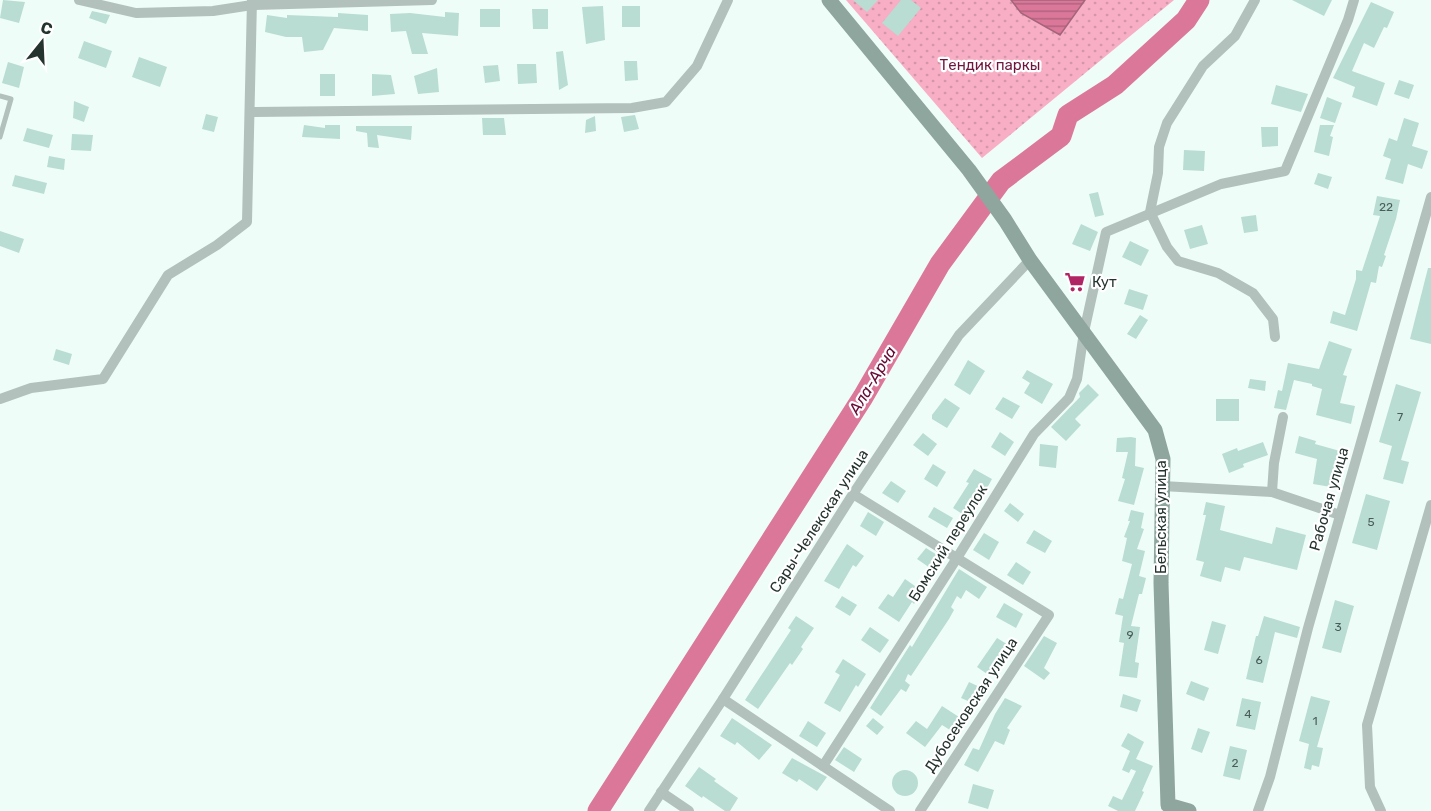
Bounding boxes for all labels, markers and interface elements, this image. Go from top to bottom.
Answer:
north arrow [12,12,72,72]
text: С [38,17,55,39]
park label: Тендик паркы [940,56,1040,74]
house number: 22 [1379,200,1393,214]
supermarket icon: Кут [1063,270,1087,294]
place label: Кут [1092,273,1117,291]
water label: Ала-Арча [844,343,900,418]
house number: 7 [1397,410,1403,424]
street label: Рабочая улица [1306,445,1352,553]
street label: Сары-Челекская улица [766,446,872,596]
street label: Бельская улица [1152,460,1170,574]
street label: Бомский переулок [905,481,991,605]
house number: 5 [1367,515,1375,529]
house number: 3 [1334,620,1342,634]
house number: 9 [1126,628,1134,642]
street label: Дубосековская улица [921,634,1021,776]
house number: 6 [1255,653,1263,667]
house number: 4 [1244,707,1252,721]
house number: 1 [1312,714,1318,728]
house number: 2 [1231,756,1239,770]

